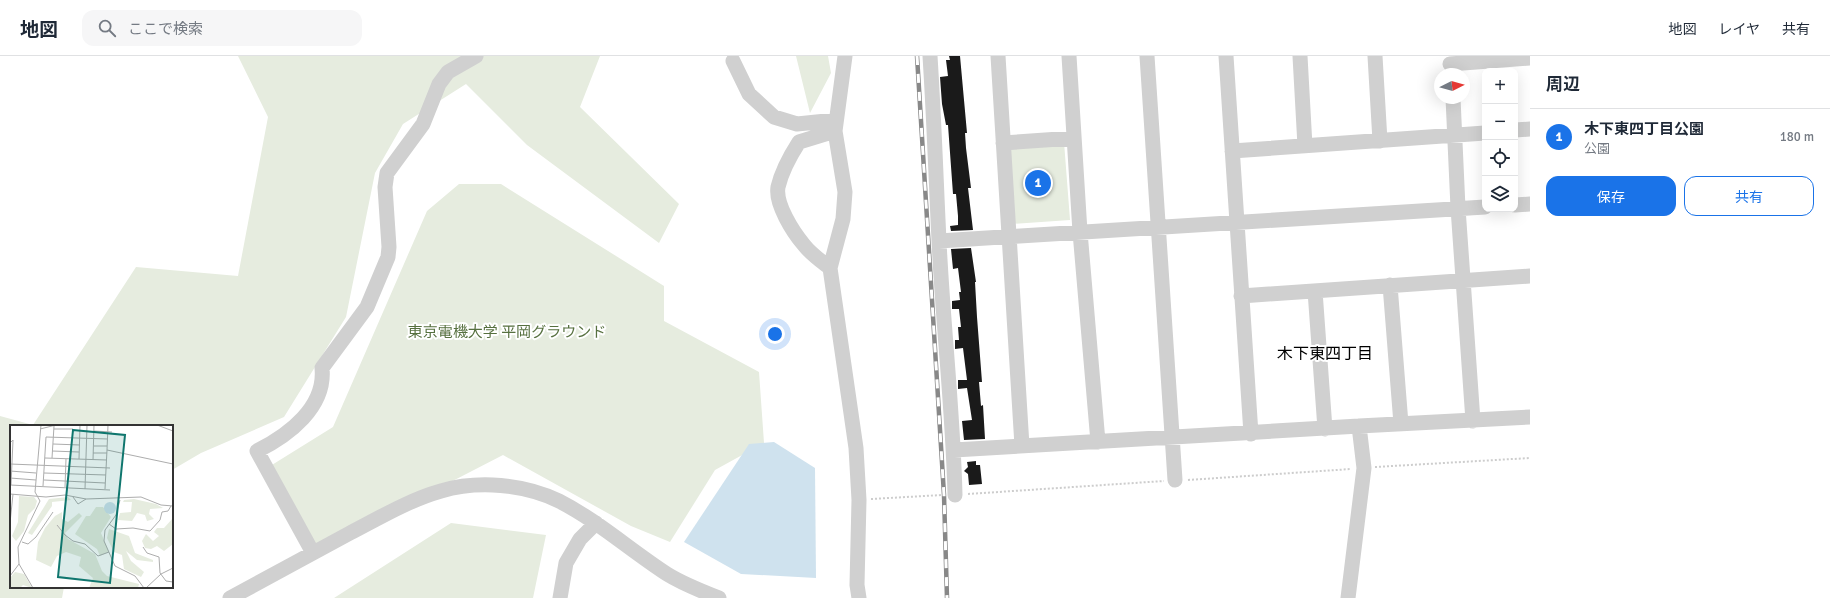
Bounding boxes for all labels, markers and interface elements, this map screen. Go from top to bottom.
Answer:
search box [82,10,362,46]
icon: search [96,17,118,39]
text: 地図 [20,18,58,42]
text: ここで検索 [128,20,203,38]
text: 地図 [1668,21,1696,38]
text: レイヤ [1718,21,1760,38]
text: 共有 [1782,21,1810,38]
north arrow [1434,68,1470,104]
map controls [1482,68,1518,212]
button: + [1482,68,1518,104]
text: 周辺 [1546,74,1580,95]
button: − [1482,104,1518,140]
text: 木下東四丁目公園 [1584,120,1704,138]
text: 1 [1555,129,1563,145]
text: 180 m [1780,129,1814,145]
button: locate [1482,140,1518,176]
text: 公園 [1584,141,1610,157]
pin: 1 [1025,168,1051,198]
button: layers [1482,176,1518,212]
button: 保存 [1546,176,1676,216]
button: 共有 [1684,176,1814,216]
park label: 東京電機大学 平岡グラウンド [408,323,606,341]
your location [765,324,785,344]
district label: 木下東四丁目 [1277,344,1373,364]
inset map [10,425,173,588]

